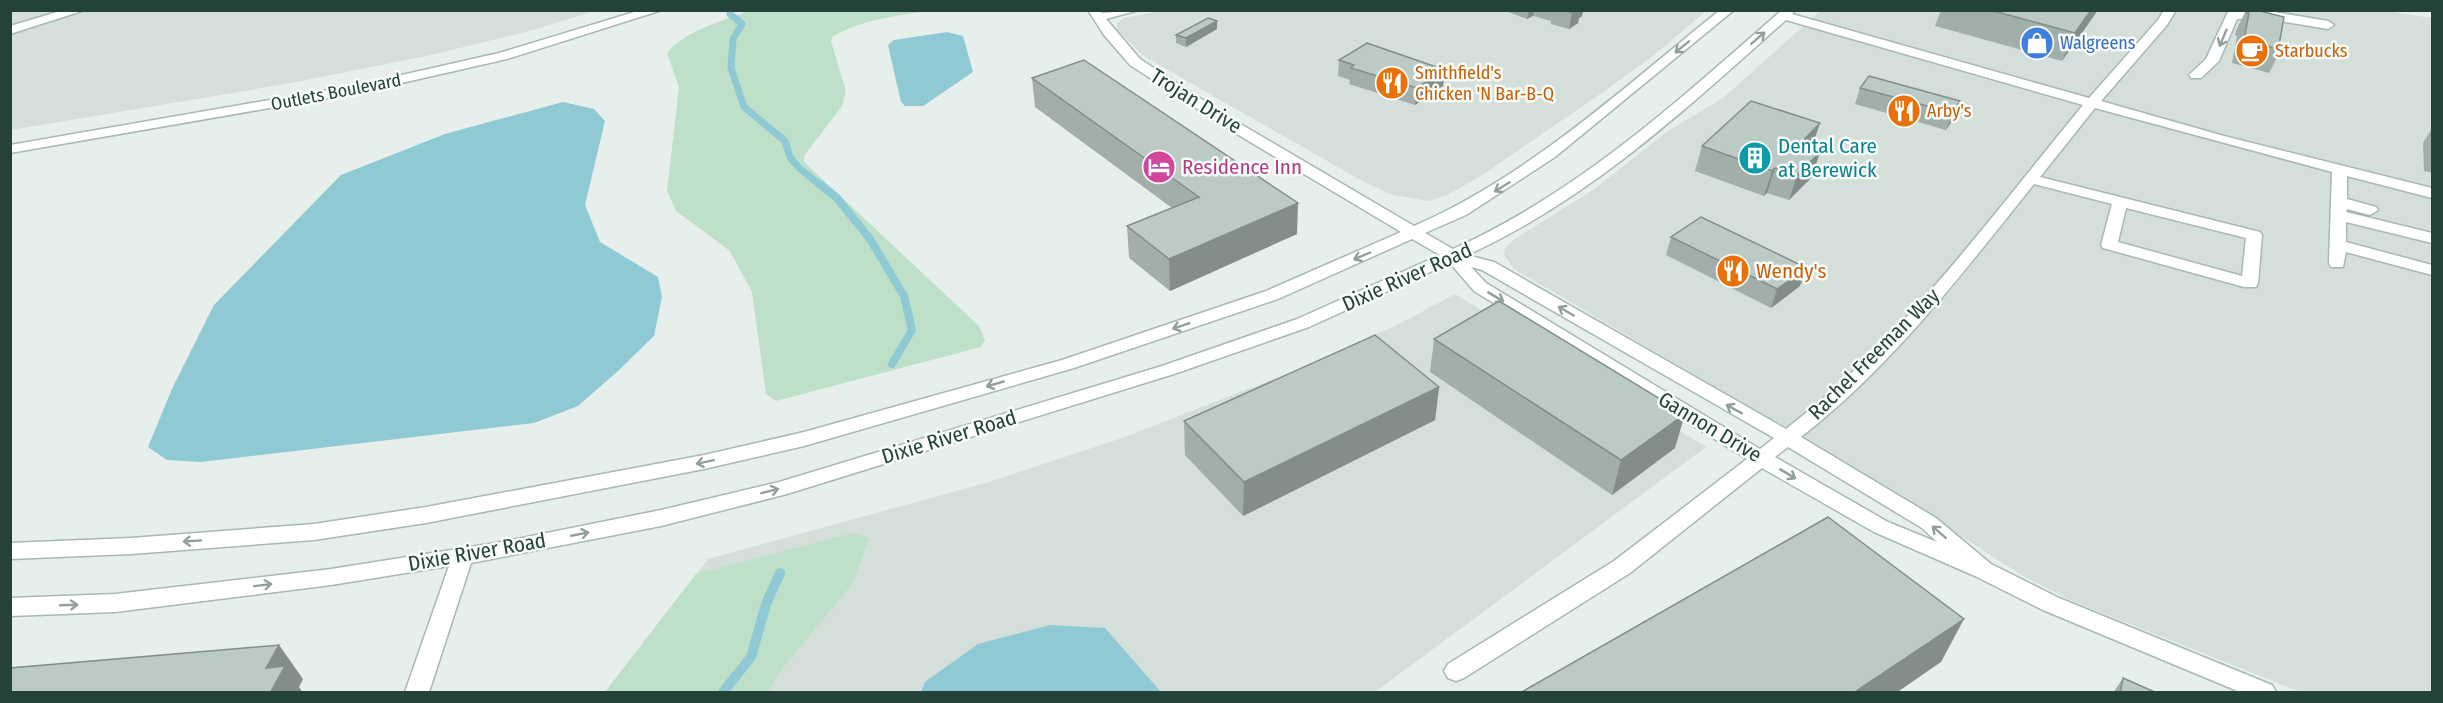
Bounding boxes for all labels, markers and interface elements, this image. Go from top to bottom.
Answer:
shop icon: Walgreens [2019,25,2055,61]
one-way arrow [2217,29,2228,47]
one-way arrow [1750,31,1765,45]
place label: Walgreens [2060,32,2136,54]
cafe icon: Starbucks [2234,33,2270,69]
place label: Starbucks [2275,40,2348,62]
one-way arrow [1674,41,1690,54]
place label: Smithfield's Chicken 'N Bar-B-Q [1415,62,1554,105]
street label: Trojan Drive [1145,63,1247,139]
restaurant icon: Smithfield's Chicken 'N Bar-B-Q [1374,65,1410,101]
street label: Outlets Boulevard [269,69,403,115]
restaurant icon: Arby's [1886,93,1922,129]
place label: Arby's [1927,100,1972,122]
place label: Dental Care at Berewick [1778,133,1877,183]
building icon: Dental Care at Berewick [1737,140,1773,176]
hotel icon: Residence Inn [1141,149,1177,185]
place label: Residence Inn [1182,154,1302,180]
one-way arrow [1493,181,1510,194]
street label: Dixie River Road [1338,237,1476,317]
one-way arrow [1354,251,1372,262]
restaurant icon: Wendy's [1715,253,1751,289]
place label: Wendy's [1756,258,1827,284]
street label: Rachel Freeman Way [1803,282,1946,425]
one-way arrow [1487,291,1504,303]
one-way arrow [1558,305,1575,317]
one-way arrow [1172,321,1191,332]
one-way arrow [985,379,1004,391]
street label: Gannon Drive [1654,386,1766,468]
one-way arrow [1726,403,1744,414]
street label: Dixie River Road [879,404,1019,470]
one-way arrow [696,457,715,468]
one-way arrow [1779,469,1796,481]
one-way arrow [760,485,779,497]
one-way arrow [1932,525,1947,539]
street label: Dixie River Road [406,527,548,577]
one-way arrow [569,528,589,539]
one-way arrow [183,536,203,547]
one-way arrow [252,579,272,590]
one-way arrow [58,599,78,610]

